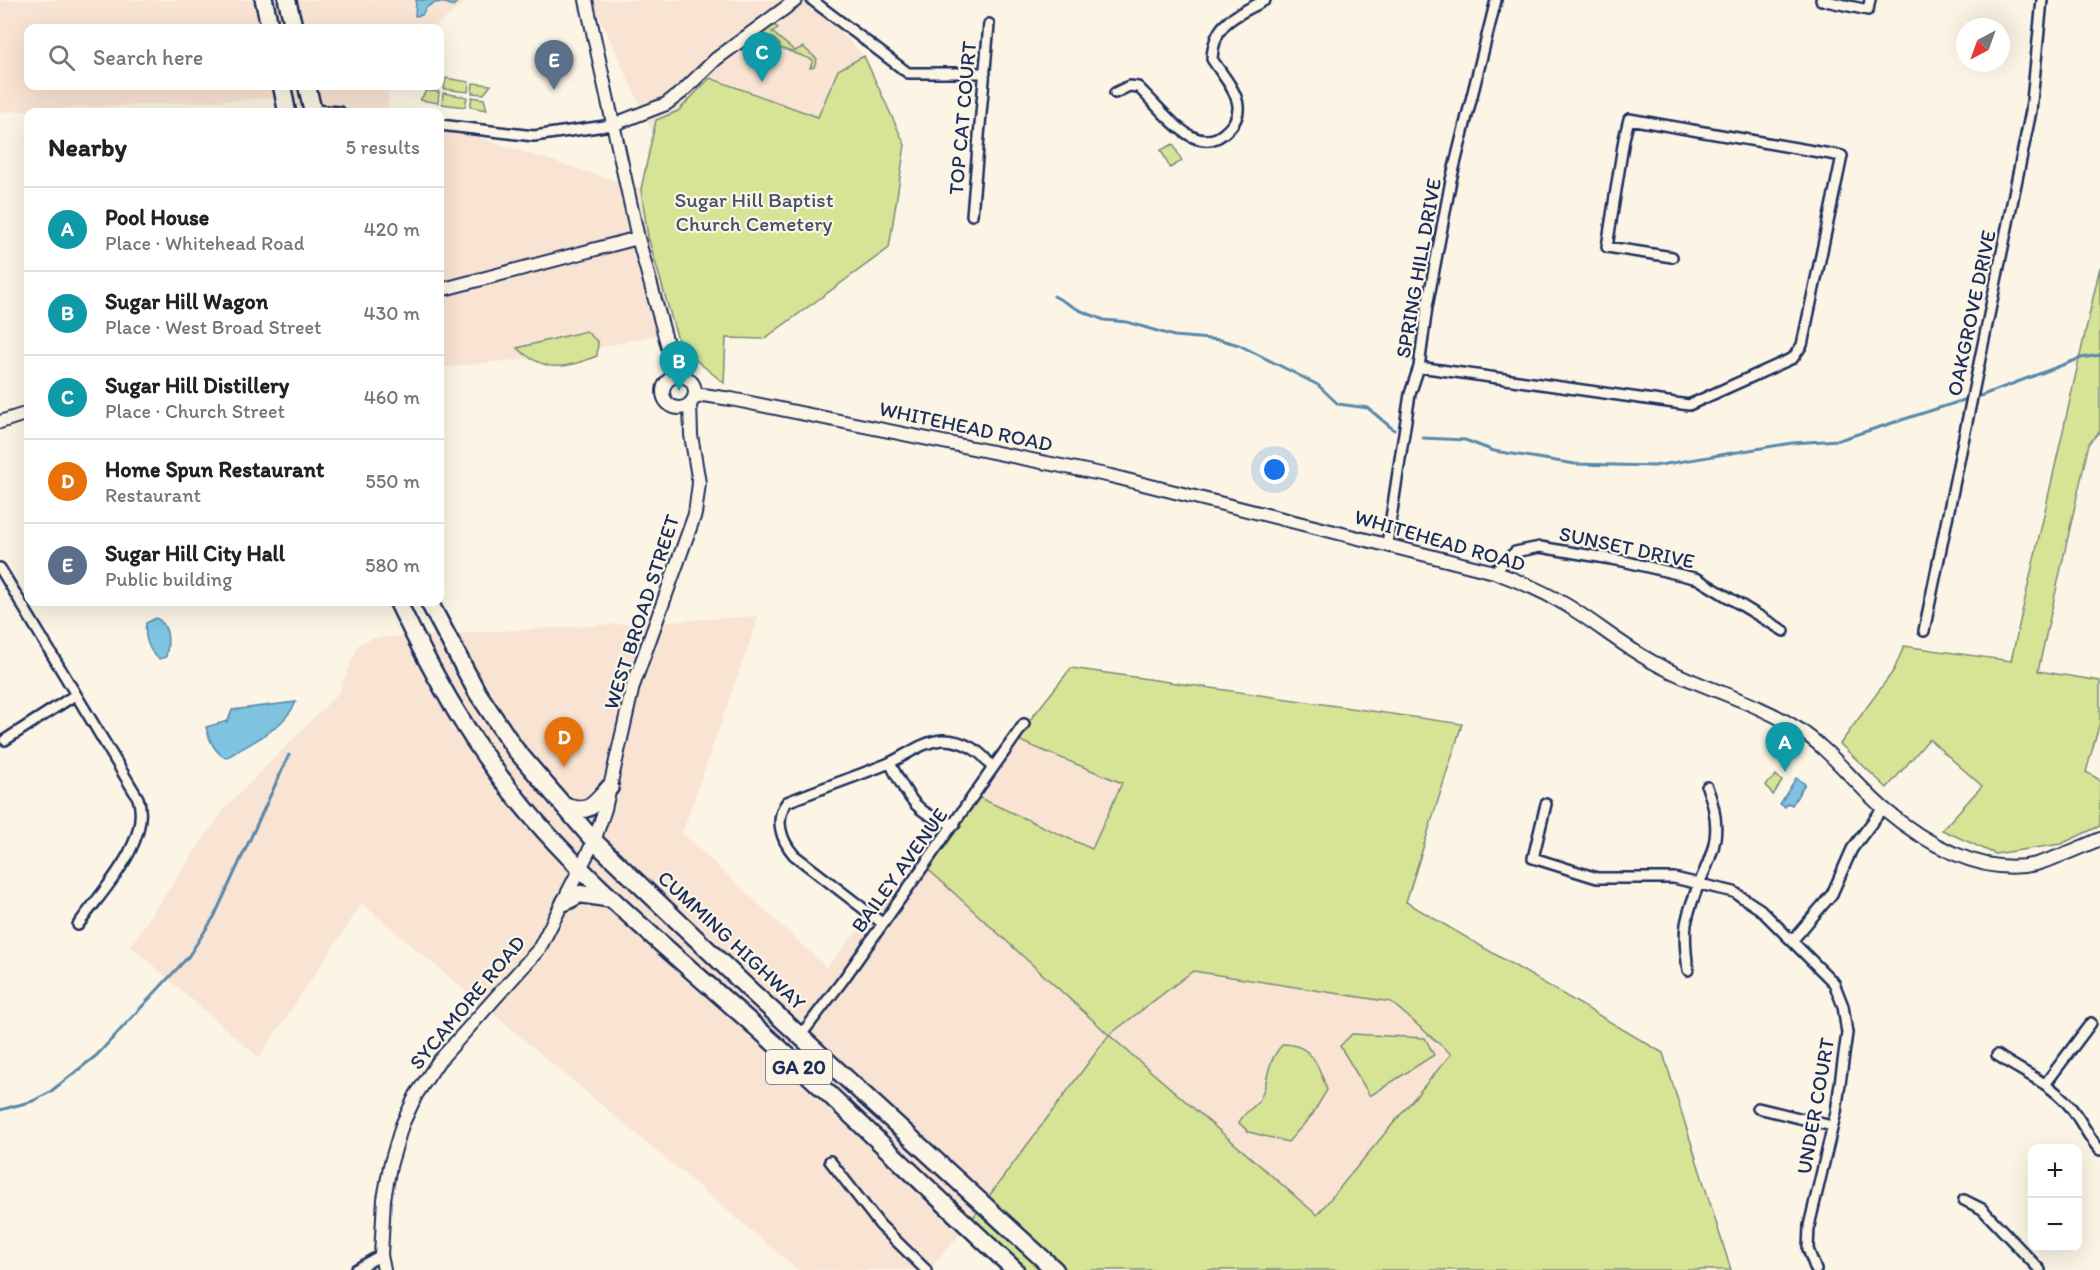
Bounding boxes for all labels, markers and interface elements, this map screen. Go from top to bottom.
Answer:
north arrow [1956,18,2010,72]
search box [24,24,444,90]
pin: C [742,32,782,82]
pin: E [534,40,574,90]
street label: TOP CAT COURT [943,40,981,196]
icon: search [45,41,78,74]
text: Search here [93,44,203,71]
text: Nearby [48,131,127,163]
text: 5 results [346,135,420,159]
street label: SPRING HILL DRIVE [1390,176,1446,360]
park label: Sugar Hill Baptist Church Cemetery [674,187,834,236]
text: Pool House [105,204,209,231]
text: A [61,217,74,241]
text: 420 m [364,217,420,241]
street label: OAKGROVE DRIVE [1941,228,2001,398]
text: Place · Whitehead Road [105,231,304,255]
text: Sugar Hill Wagon [105,288,268,315]
text: B [61,301,74,325]
text: 430 m [363,301,420,325]
text: Place · West Broad Street [105,315,322,339]
pin: B [660,342,698,391]
text: Sugar Hill Distillery [105,372,289,399]
text: C [61,385,74,409]
text: 460 m [364,385,420,409]
street label: WHITEHEAD ROAD [877,395,1055,457]
text: Place · Church Street [105,399,285,423]
your location [1260,455,1289,484]
text: Home Spun Restaurant [105,456,324,483]
text: D [61,469,74,493]
text: 550 m [365,469,420,493]
text: Restaurant [105,483,201,507]
street label: WHITEHEAD ROAD [1352,504,1529,576]
street label: WEST BROAD STREET [598,511,684,713]
street label: SUNSET DRIVE [1557,520,1697,574]
text: Sugar Hill City Hall [105,540,285,567]
text: E [62,553,73,577]
text: 580 m [365,553,420,577]
text: Public building [105,567,232,591]
pin: D [544,718,584,767]
pin: A [1766,722,1804,772]
street label: BAILEY AVENUE [845,803,953,937]
street label: CUMMING HIGHWAY [653,865,811,1015]
street label: SYCAMORE ROAD [404,930,530,1074]
street label: UNDER COURT [1791,1036,1839,1176]
road number: GA 20 [766,1050,832,1084]
map controls [2028,1144,2082,1252]
button: + [2028,1144,2082,1198]
button: − [2028,1198,2082,1252]

